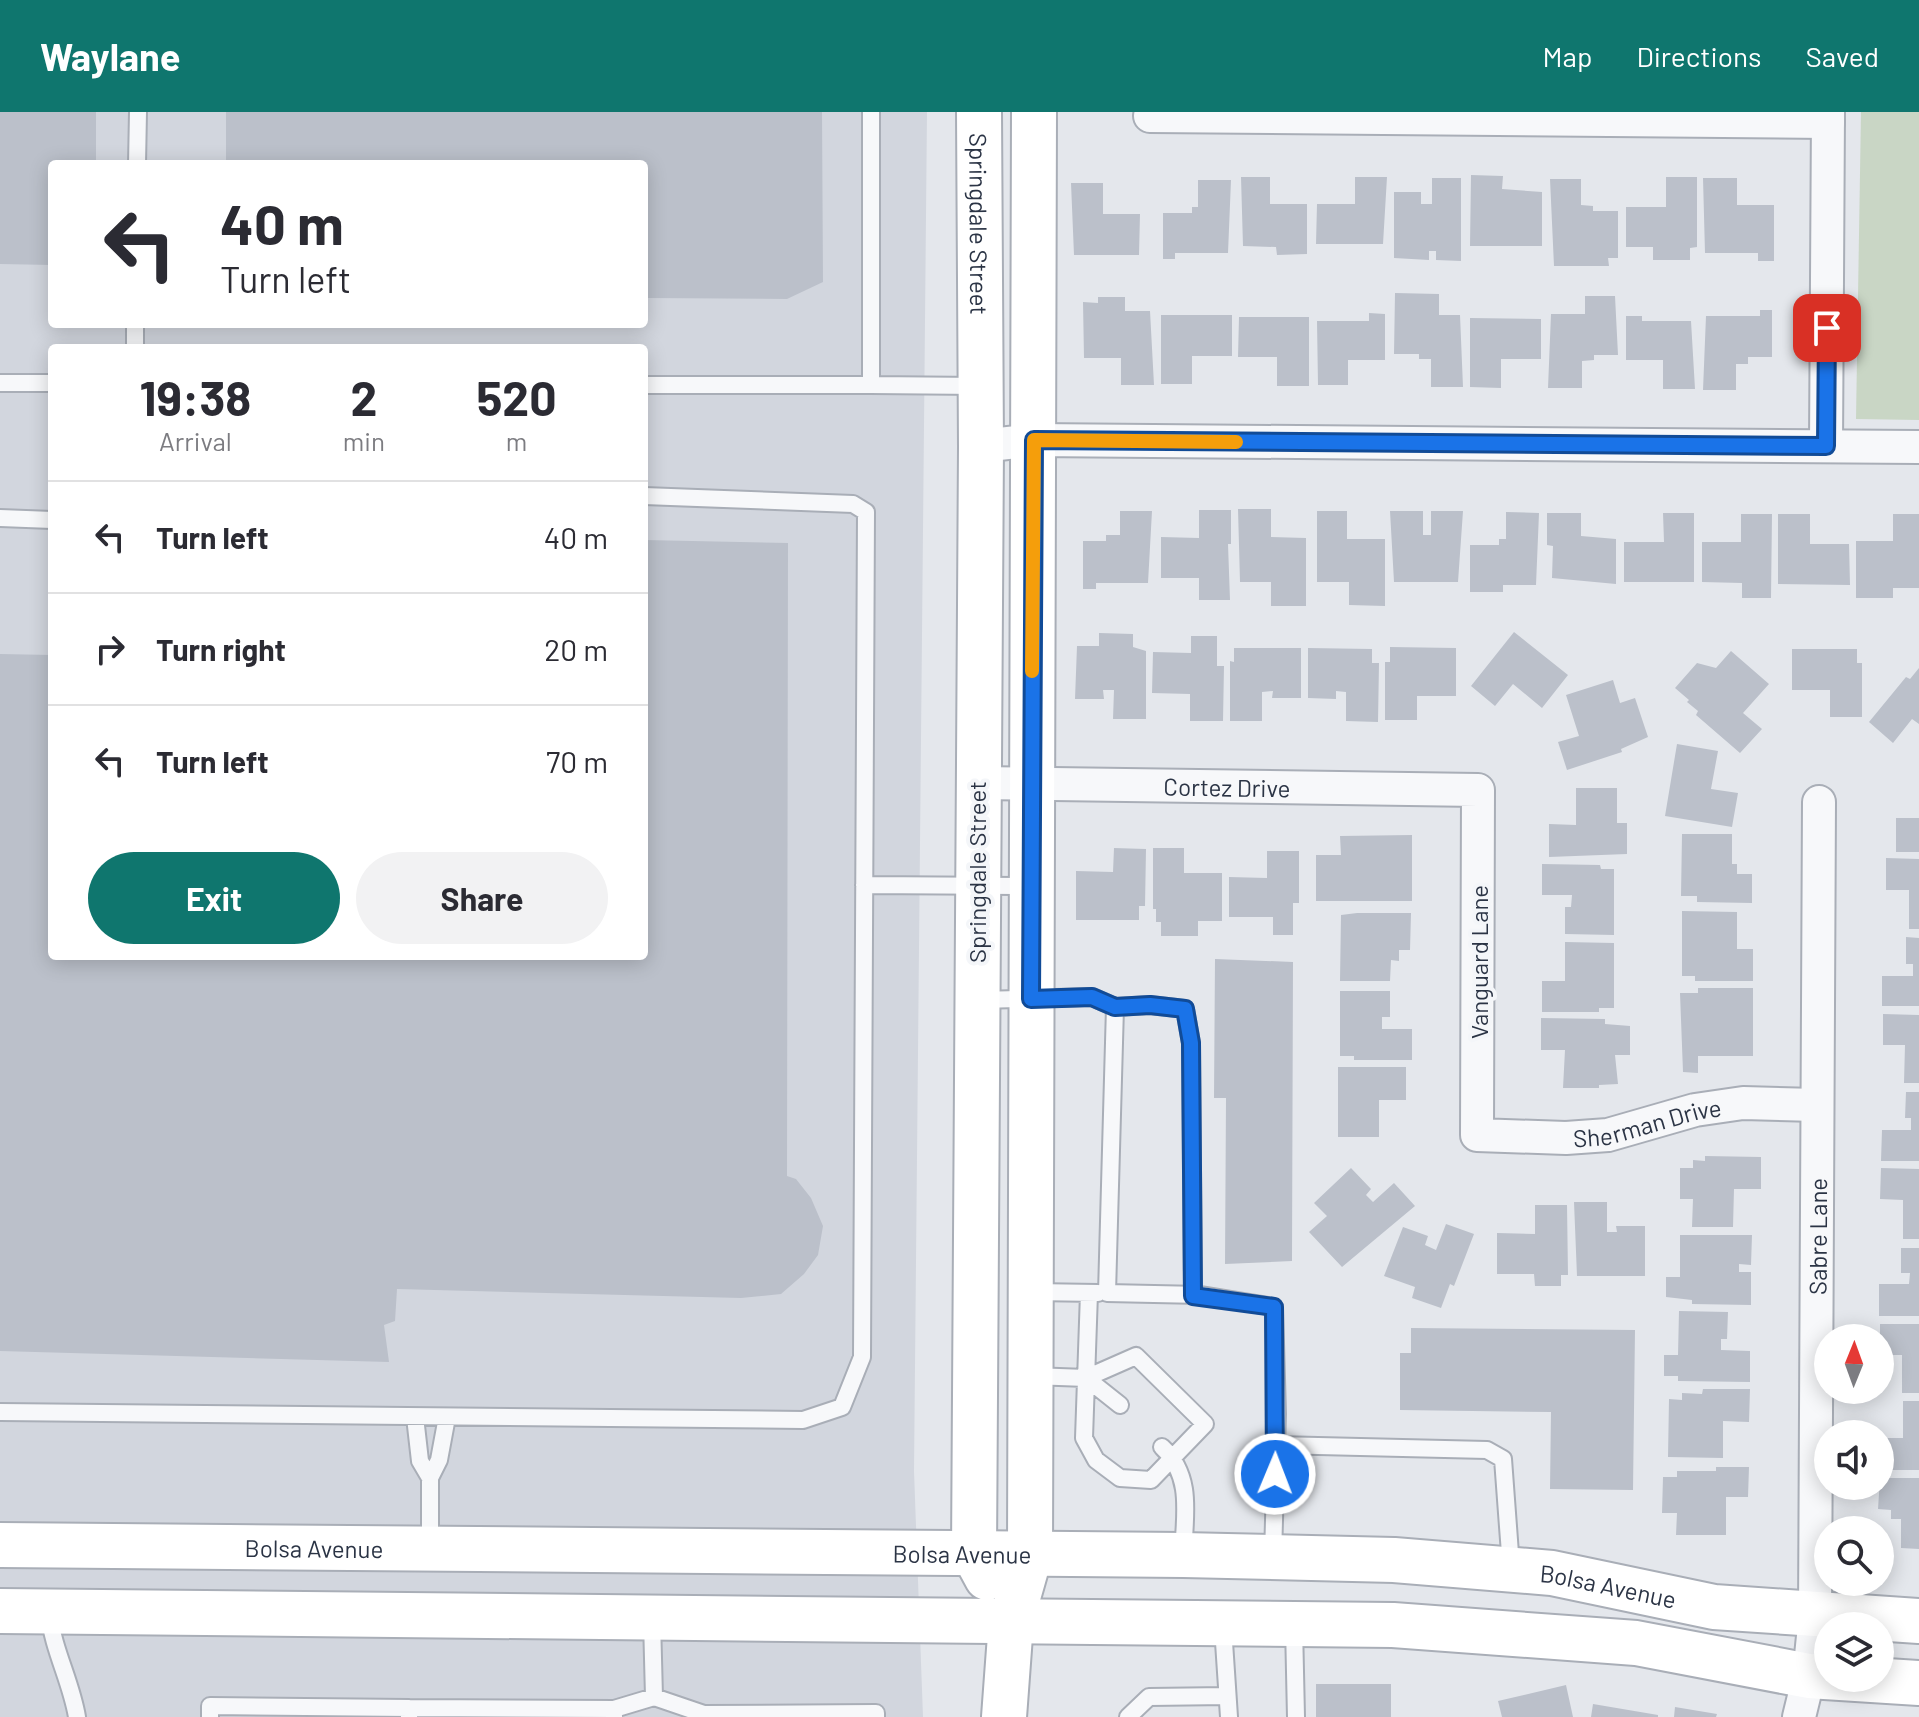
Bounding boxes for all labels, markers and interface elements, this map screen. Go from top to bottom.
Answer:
text: Waylane [40,33,181,79]
text: Map [1543,39,1592,73]
text: Directions [1636,39,1762,73]
text: Saved [1806,39,1879,73]
street label: Springdale Street [965,133,995,315]
text: 40 m [220,189,344,256]
icon: left [88,192,192,296]
text: Turn left [220,257,351,300]
pin [1793,294,1861,362]
icon: arrive [1805,306,1849,350]
text: 19:38 [139,368,251,426]
text: 2 [350,368,377,426]
text: 520 [476,368,557,426]
text: Arrival [159,425,232,456]
text: min [343,425,385,456]
text: m [506,425,527,456]
icon: left [88,515,132,559]
text: Turn left [156,519,269,555]
text: 40 m [544,519,608,555]
icon: right [88,627,132,671]
text: Turn right [156,631,286,667]
text: 20 m [544,631,608,667]
icon: left [88,739,132,783]
text: Turn left [156,743,269,779]
text: 70 m [546,743,608,779]
street label: Cortez Drive [1163,771,1291,802]
street label: Springdale Street [962,781,991,963]
button: Exit [88,852,340,944]
button: Share [356,852,608,944]
street label: Vanguard Lane [1464,885,1493,1039]
street label: Sherman Drive [1572,1092,1723,1152]
street label: Sabre Lane [1802,1178,1832,1295]
north arrow [1814,1324,1894,1404]
map controls [1814,1324,1894,1692]
button: sound [1814,1420,1894,1500]
position arrow [1233,1432,1317,1516]
button: search [1814,1516,1894,1596]
street label: Bolsa Avenue [245,1533,383,1563]
street label: Bolsa Avenue [893,1538,1031,1568]
street label: Bolsa Avenue [1539,1558,1679,1613]
button: layers [1814,1612,1894,1692]

